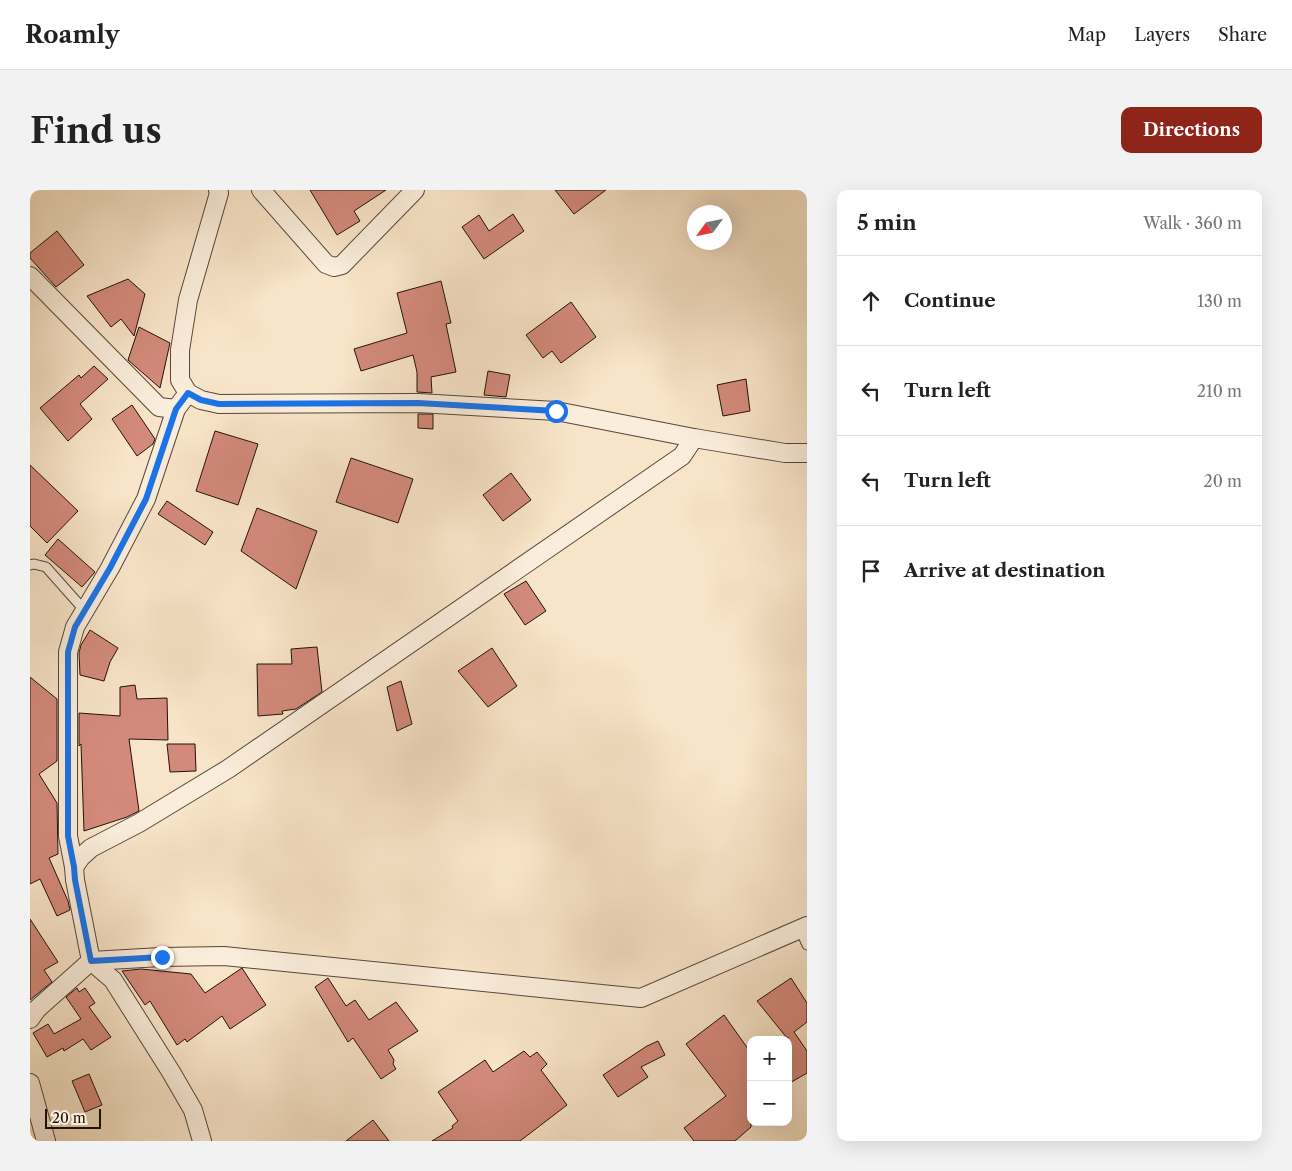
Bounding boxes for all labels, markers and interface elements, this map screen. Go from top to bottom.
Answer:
text: Roamly [25,20,119,49]
text: Map [1068,24,1106,46]
text: Layers [1134,24,1190,46]
text: Share [1218,24,1267,46]
button: Directions [1121,107,1262,153]
text: Find us [30,109,162,152]
north arrow [687,205,732,250]
text: 5 min [857,210,917,235]
text: Walk · 360 m [1143,213,1242,233]
icon: ahead [857,287,885,315]
text: Continue [904,289,996,312]
text: 130 m [1197,291,1242,311]
icon: left [857,377,885,405]
text: Turn left [904,379,991,402]
text: 210 m [1197,381,1242,401]
route start [545,400,568,423]
icon: left [857,467,885,495]
text: Turn left [904,469,991,492]
text: 20 m [1203,471,1242,491]
icon: arrive [857,557,885,585]
text: Arrive at destination [904,559,1105,582]
route end [151,946,174,969]
map controls [747,1036,792,1126]
button: + [747,1036,792,1081]
button: − [747,1081,792,1126]
scale bar [45,1106,101,1129]
text: 20 m [52,1109,86,1127]

